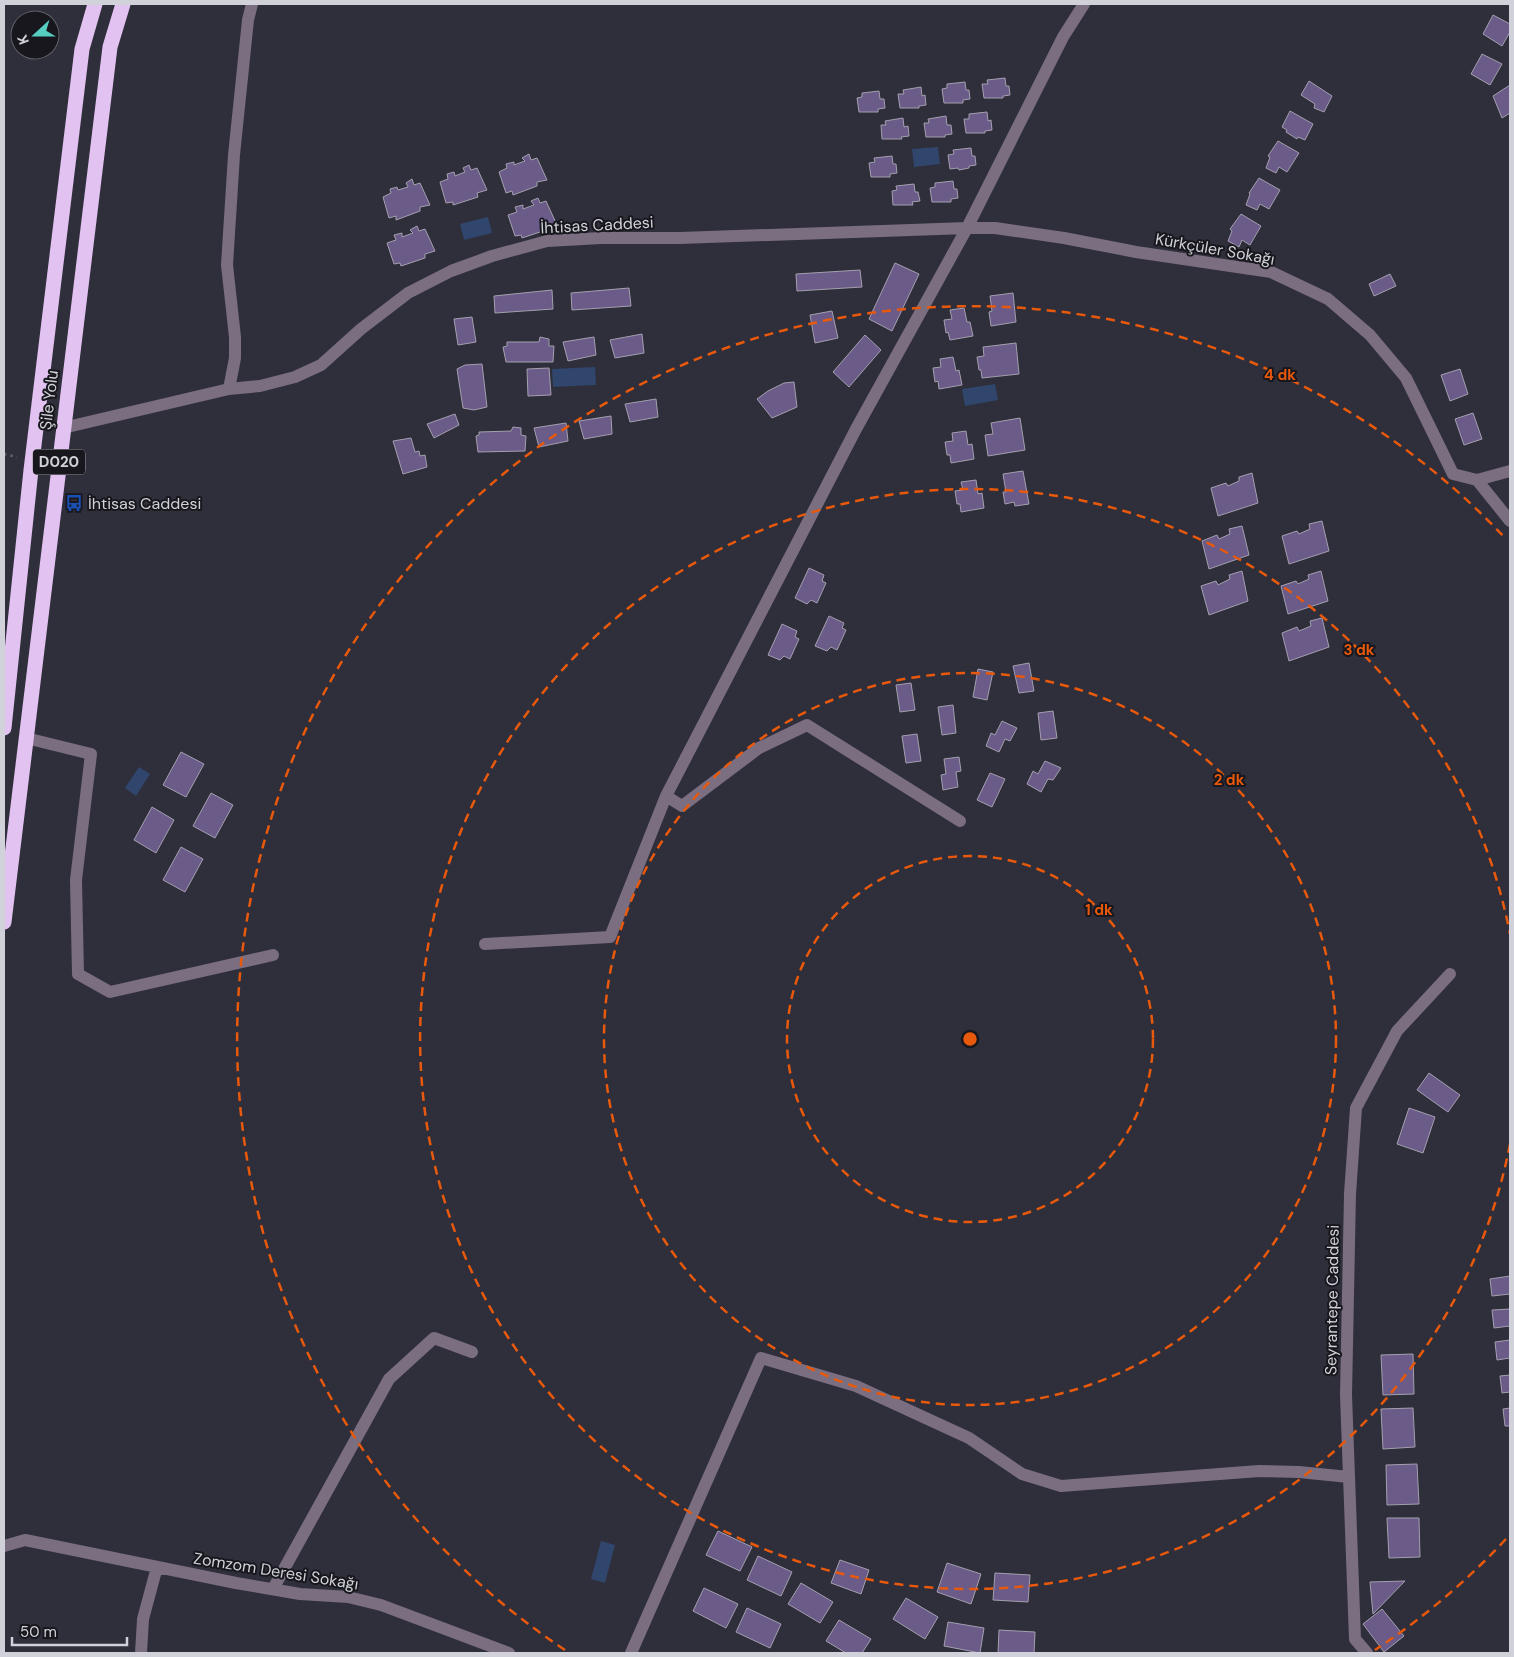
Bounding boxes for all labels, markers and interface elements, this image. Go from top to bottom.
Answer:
north arrow [10,10,60,60]
text: K [13,32,33,47]
street label: İhtisas Caddesi [540,212,654,238]
street label: Kürkçüler Sokağı [1154,228,1276,270]
text: 4 dk [1264,365,1296,385]
street label: Şile Yolu [35,369,63,431]
road number: D020 [33,450,85,474]
bus stop icon: İhtisas Caddesi [64,493,84,513]
place label: İhtisas Caddesi [88,493,201,514]
text: 3 dk [1343,640,1375,660]
text: 2 dk [1214,770,1245,790]
text: 1 dk [1085,900,1113,920]
centre of rings [961,1030,979,1048]
street label: Seyrantepe Caddesi [1320,1225,1344,1375]
street label: Zomzom Deresi Sokağı [192,1548,360,1594]
scale bar [12,1614,128,1646]
text: 50 m [20,1622,57,1642]

